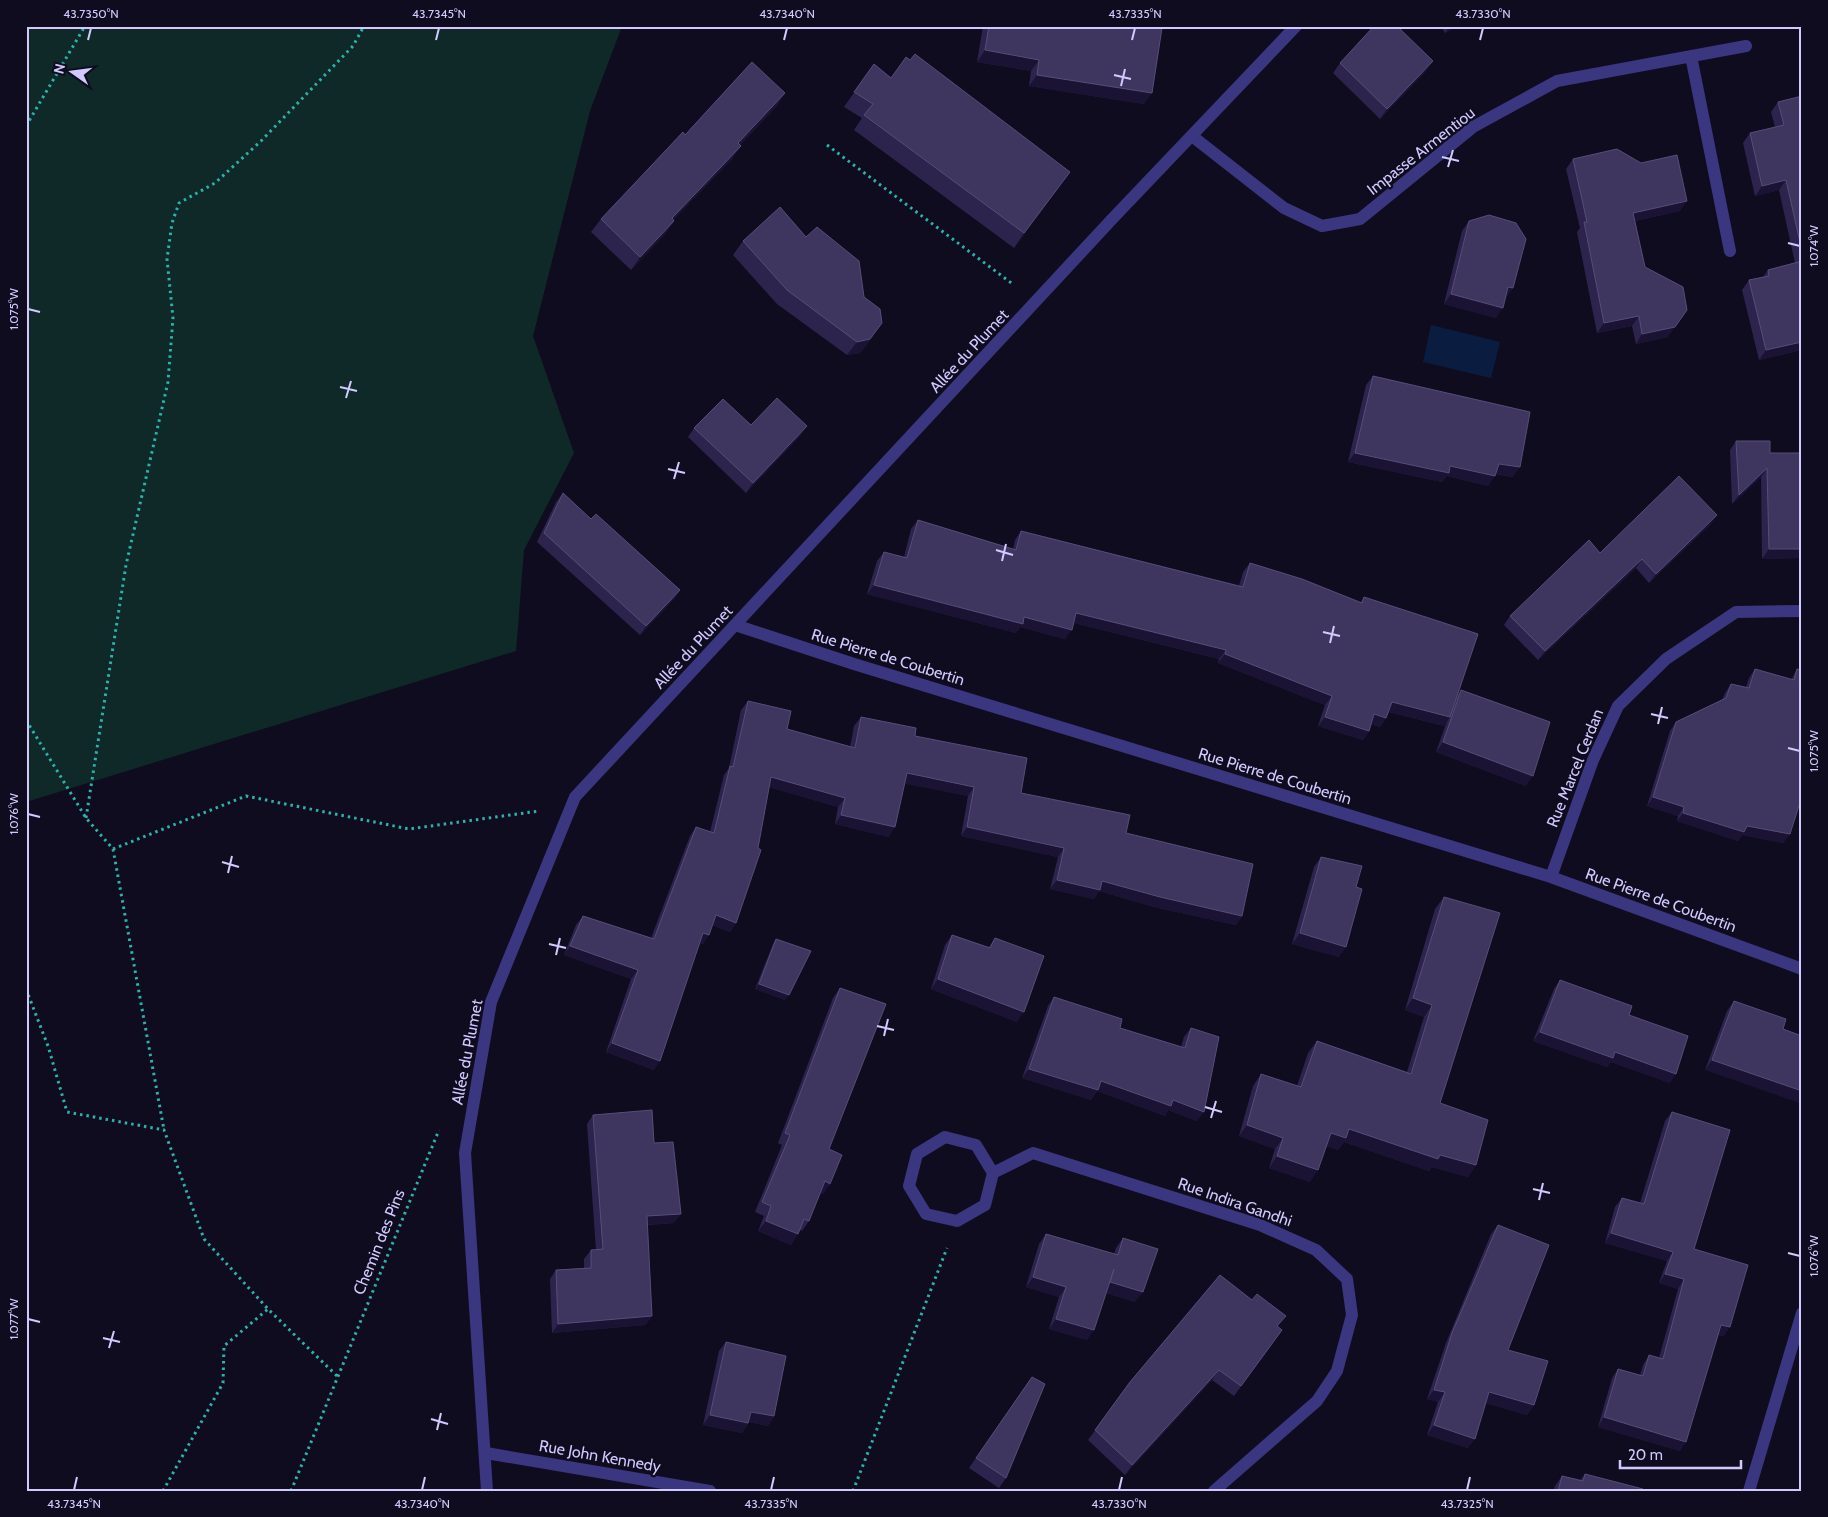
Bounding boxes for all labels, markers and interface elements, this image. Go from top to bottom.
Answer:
text: 43.7350°N [63,6,119,21]
text: 43.7345°N [412,6,466,21]
text: 43.7340°N [759,6,815,21]
text: 43.7335°N [1108,6,1162,21]
text: 43.7330°N [1455,6,1511,21]
north arrow [48,48,98,98]
text: N [49,62,69,76]
street label: Impasse Armentiou [1363,103,1479,199]
text: 1.074°W [1806,224,1821,267]
text: 1.075°W [6,287,21,330]
street label: Allée du Plumet [926,305,1013,397]
street label: Allée du Plumet [650,601,737,693]
street label: Rue Pierre de Coubertin [809,625,967,689]
street label: Rue Marcel Cerdan [1543,706,1607,830]
text: 1.075°W [1806,729,1821,772]
street label: Rue Pierre de Coubertin [1196,744,1354,808]
text: 1.076°W [6,792,21,835]
street label: Rue Pierre de Coubertin [1583,864,1739,936]
street label: Allée du Plumet [447,997,487,1106]
street label: Rue Indira Gandhi [1175,1174,1295,1230]
street label: Chemin des Pins [349,1186,409,1297]
text: 1.076°W [1806,1234,1821,1277]
text: 1.077°W [6,1298,21,1340]
street label: Rue John Kennedy [538,1436,662,1476]
scale bar [1620,1437,1742,1469]
text: 20 m [1628,1446,1663,1464]
text: 43.7345°N [47,1496,101,1511]
text: 43.7340°N [394,1496,450,1511]
text: 43.7335°N [744,1496,798,1511]
text: 43.7330°N [1091,1496,1147,1511]
text: 43.7325°N [1440,1496,1494,1511]

